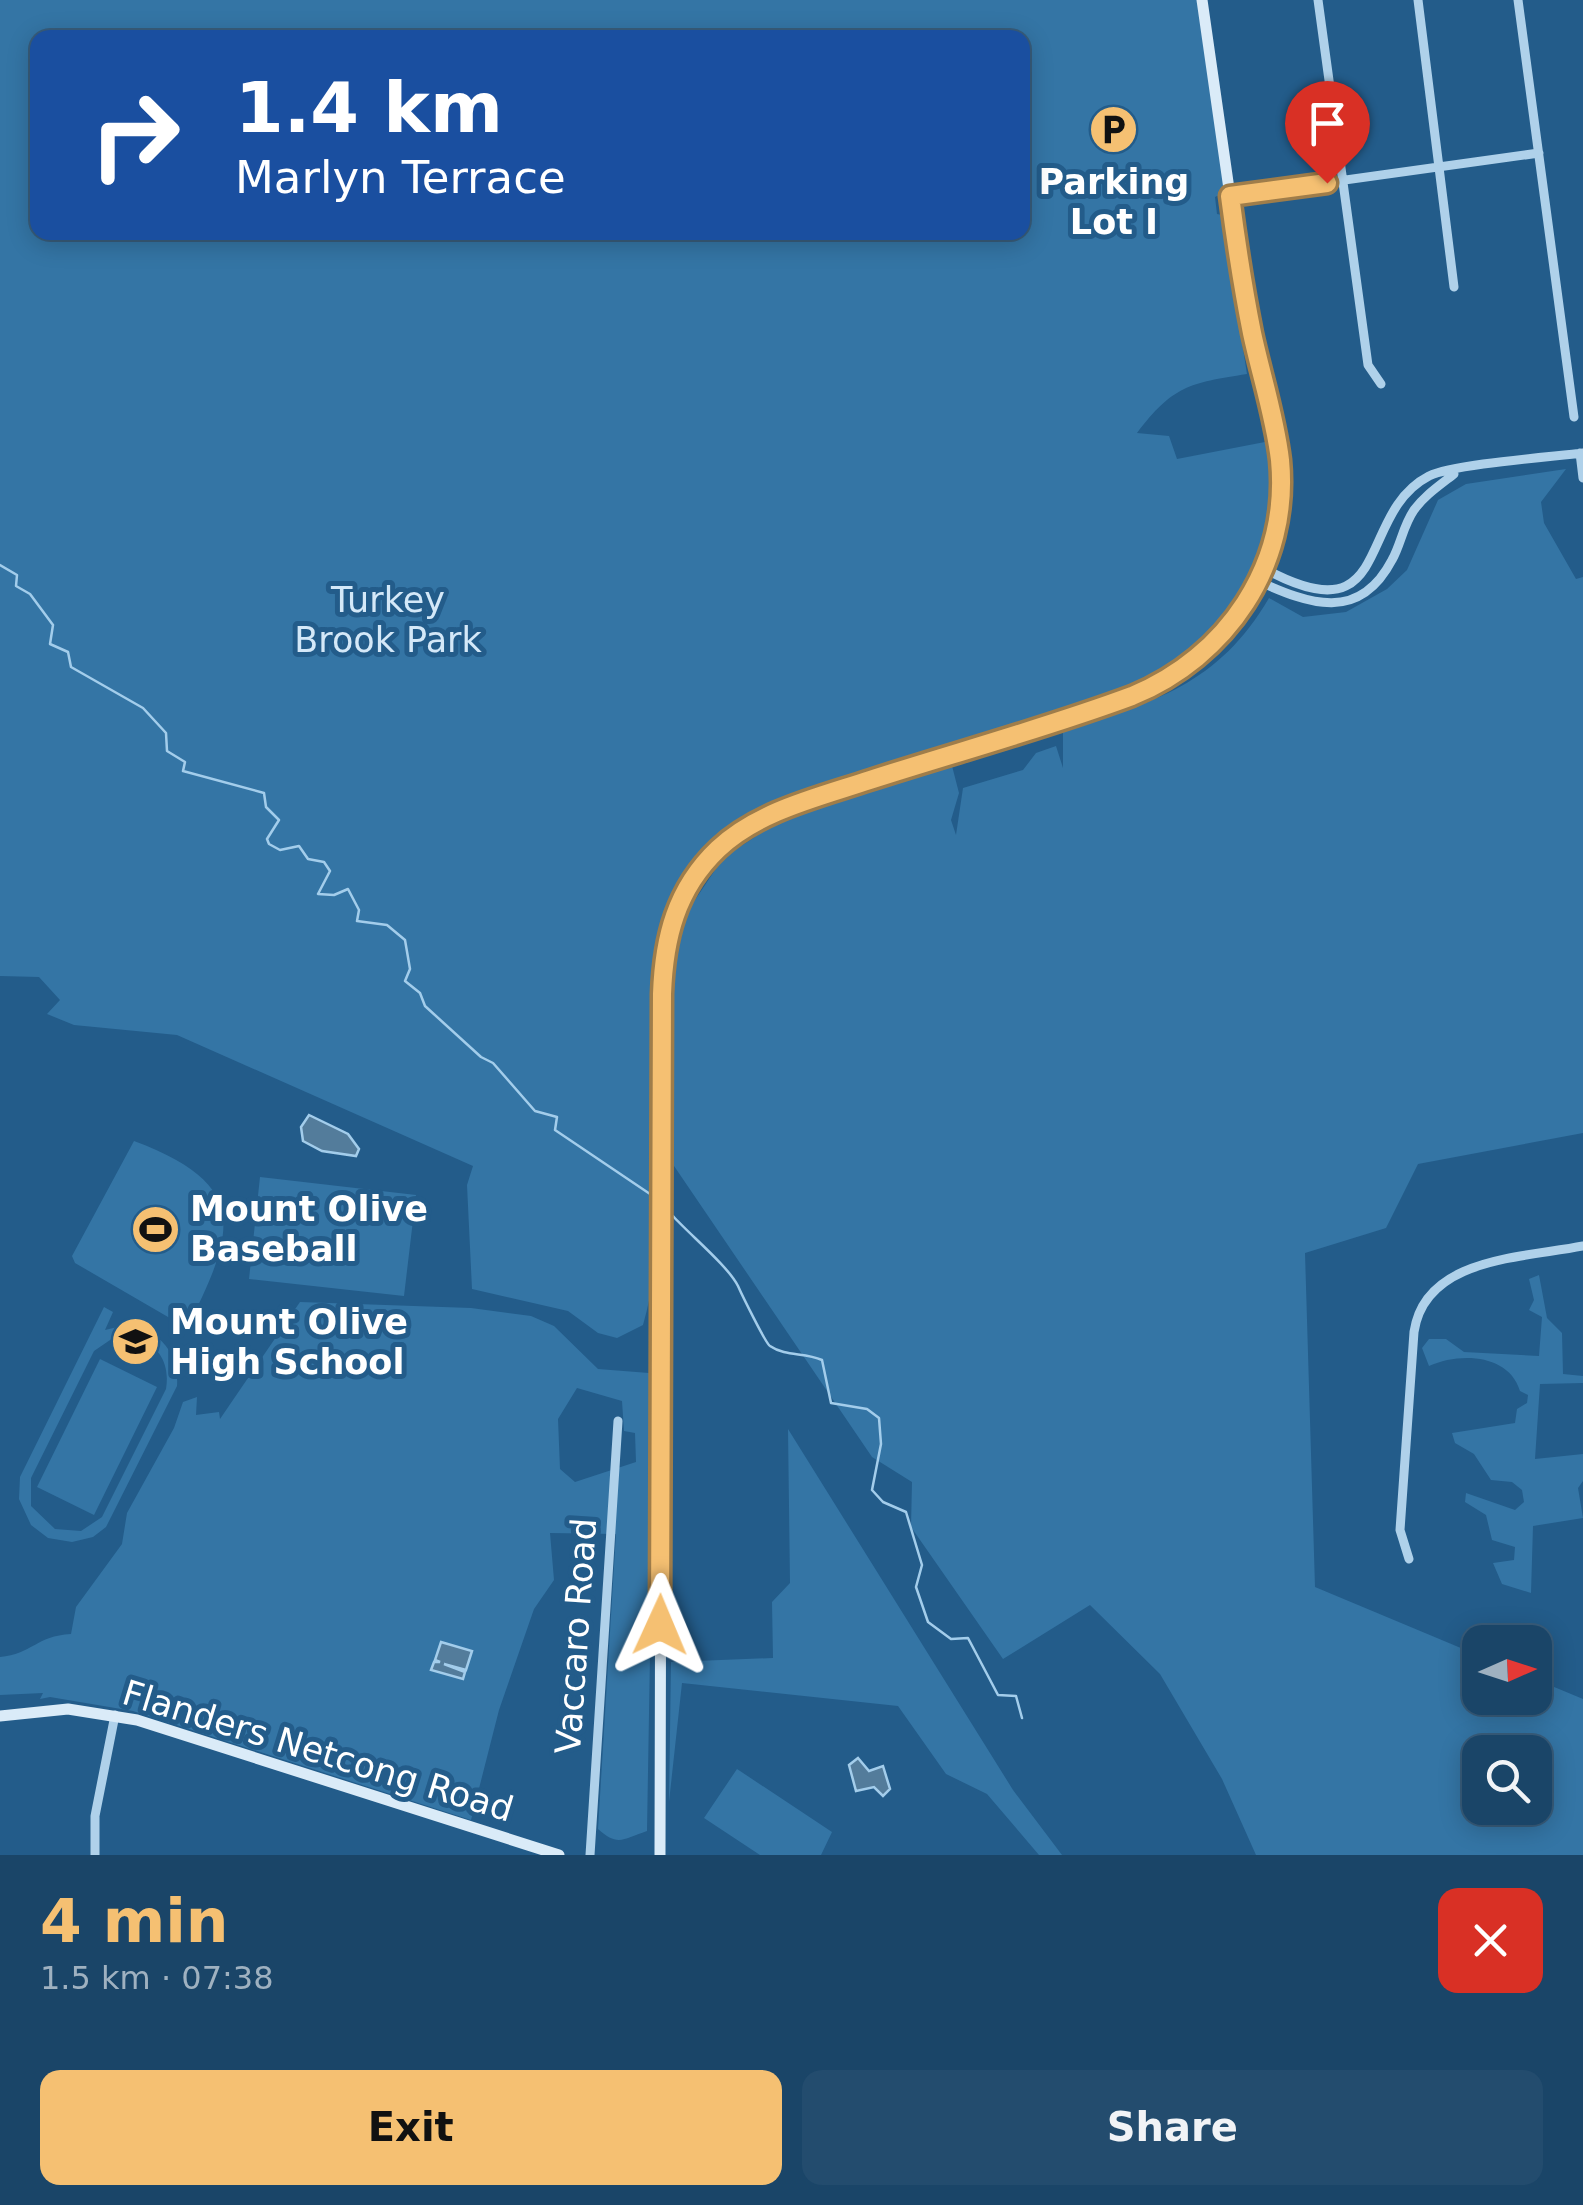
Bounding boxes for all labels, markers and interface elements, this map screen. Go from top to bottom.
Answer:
text: 1.4 km [235,67,503,149]
icon: right [70,70,200,200]
pin [1285,81,1370,184]
icon: arrive [1300,96,1355,151]
parking icon: Parking Lot I [1088,104,1140,156]
text: Marlyn Terrace [235,151,566,204]
place label: Parking Lot I [1039,162,1189,242]
park label: Turkey Brook Park [294,580,482,660]
place label: Mount Olive Baseball [190,1189,428,1269]
sports icon: Mount Olive Baseball [129,1203,181,1255]
place label: Mount Olive High School [170,1302,408,1382]
school or university icon: Mount Olive High School [109,1316,161,1368]
street label: Vaccaro Road [548,1517,604,1755]
position arrow [608,1573,712,1677]
north arrow [1462,1625,1552,1715]
map controls [1462,1625,1552,1825]
street label: Flanders Netcong Road [118,1672,518,1830]
button: search [1462,1735,1552,1825]
text: 4 min [40,1886,228,1956]
button: close [1438,1888,1543,1993]
text: 1.5 km · 07:38 [40,1959,274,1997]
button: Exit [40,2070,782,2185]
button: Share [802,2070,1543,2185]

